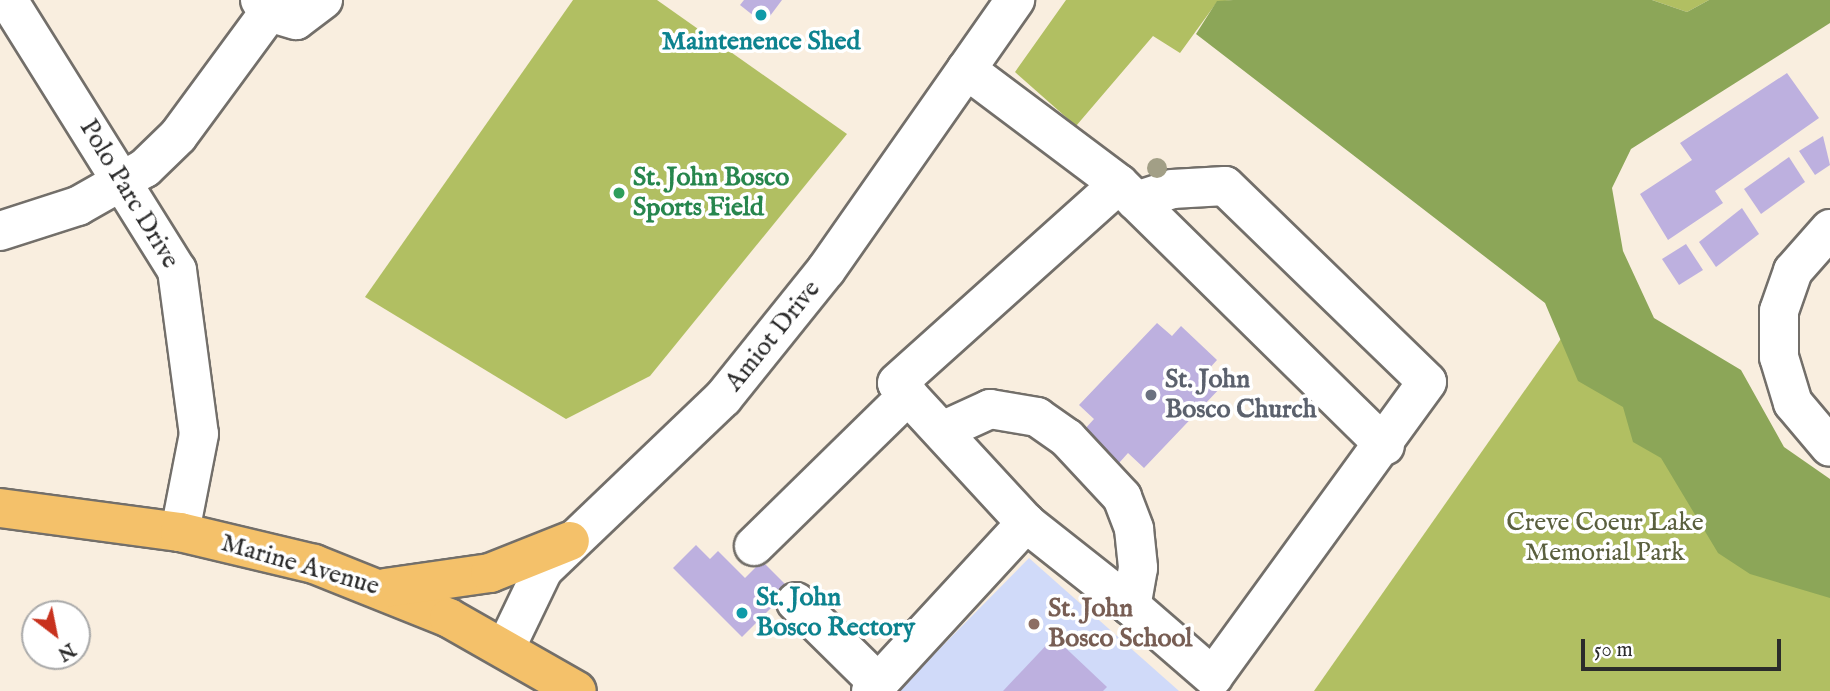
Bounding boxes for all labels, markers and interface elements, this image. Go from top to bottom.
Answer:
marker: Maintenence Shed [753,7,769,23]
place label: Maintenence Shed [662,26,860,58]
street label: Polo Parc Drive [72,114,186,274]
place label: St. John Bosco Sports Field [633,162,789,224]
marker: St. John Bosco Sports Field [611,185,627,201]
street label: Amiot Drive [719,274,827,398]
place label: St. John Bosco Church [1165,364,1316,426]
marker: St. John Bosco Church [1143,387,1159,403]
park label: Creve Coeur Lake Memorial Park [1506,507,1704,568]
street label: Marine Avenue [217,528,383,602]
place label: St. John Bosco Rectory [756,582,915,644]
place label: St. John Bosco School [1048,593,1192,654]
north arrow [21,600,91,670]
marker: St. John Bosco Rectory [734,605,750,621]
marker: St. John Bosco School [1026,616,1042,632]
scale bar [1585,624,1784,668]
text: N [53,637,79,666]
text: 50 m [1594,637,1633,664]

